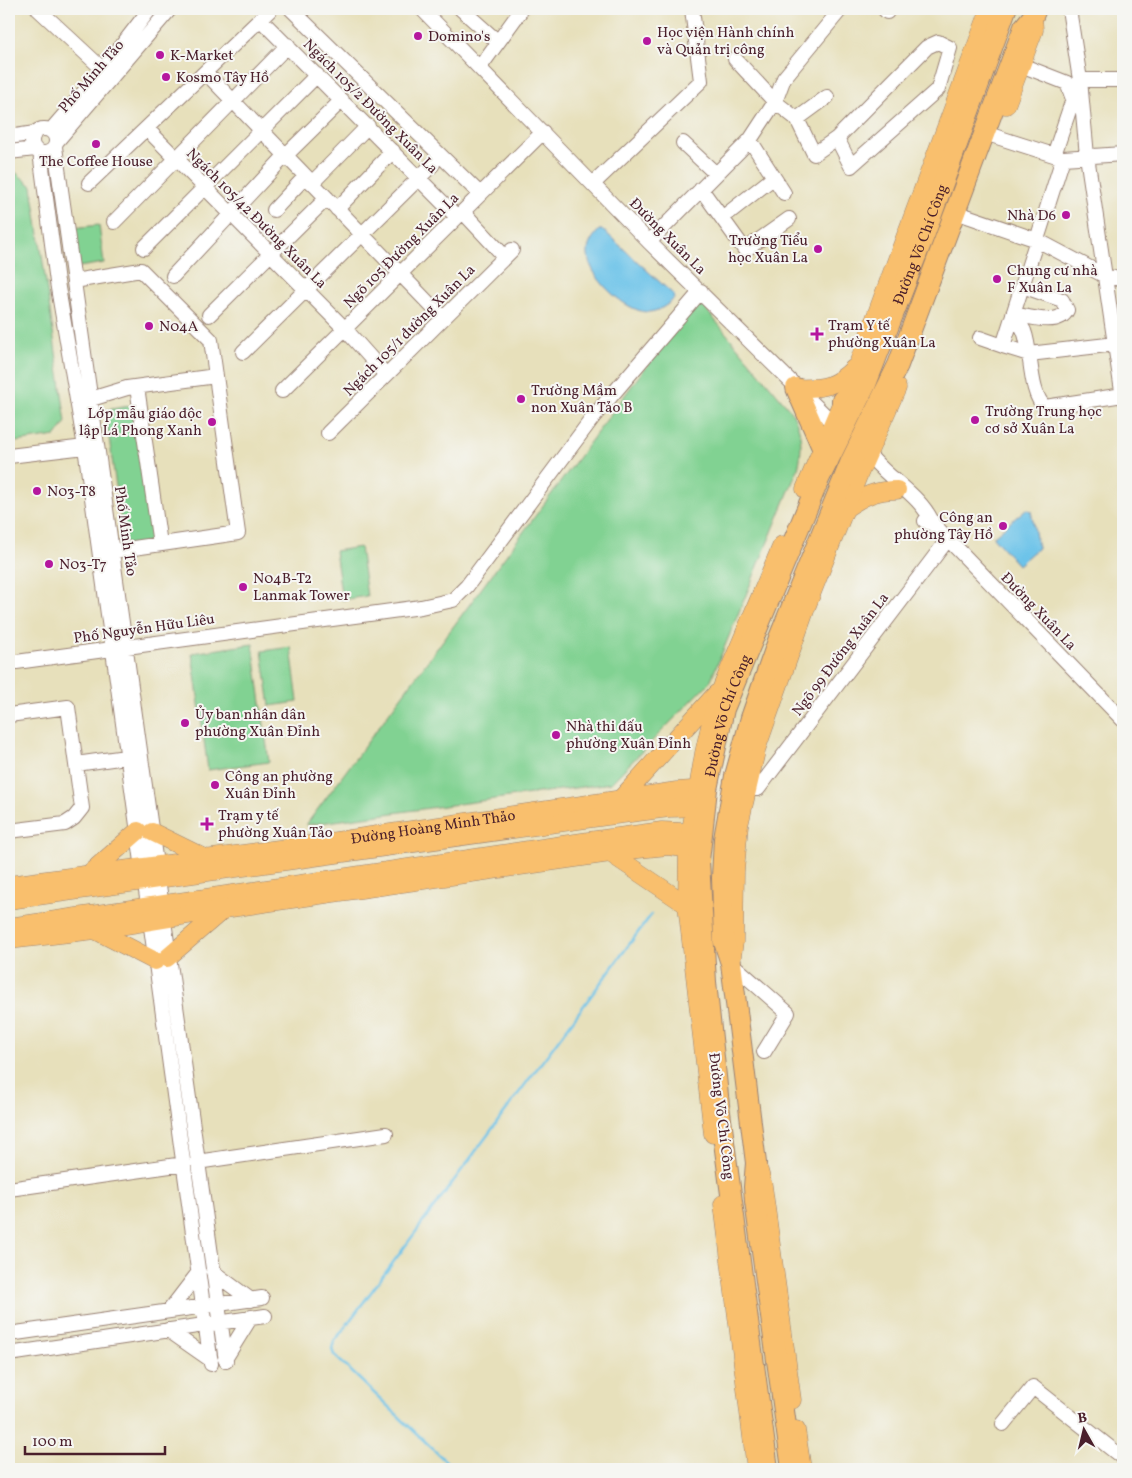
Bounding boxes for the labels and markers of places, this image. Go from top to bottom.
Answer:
place label: Học viện Hành chính và Quản trị công [657,23,794,61]
place label: Domino's [428,27,490,48]
marker: Domino's [412,30,424,42]
marker: Học viện Hành chính và Quản trị công [641,35,653,47]
place label: K-Market [170,46,233,67]
marker: K-Market [154,49,166,61]
place label: Kosmo Tây Hồ [176,68,269,89]
marker: Kosmo Tây Hồ [160,71,172,83]
marker: The Coffee House [90,138,102,150]
place label: The Coffee House [39,152,153,173]
place label: Nhà D6 [1007,206,1056,227]
marker: Nhà D6 [1060,209,1072,221]
place label: Trường Tiểu học Xuân La [728,231,808,269]
marker: Trường Tiểu học Xuân La [812,243,824,255]
place label: Chung cư nhà F Xuân La [1007,261,1098,299]
marker: Chung cư nhà F Xuân La [991,273,1003,285]
place label: Trạm Y tế phường Xuân La [828,316,936,354]
place label: N04A [159,317,199,338]
marker: N04A [143,320,155,332]
marker: Trạm Y tế phường Xuân La [810,327,824,341]
place label: Trường Mầm non Xuân Tảo B [531,381,633,419]
marker: Trường Mầm non Xuân Tảo B [515,393,527,405]
place label: Trường Trung học cơ sở Xuân La [985,402,1102,440]
place label: Lớp mẫu giáo độc lập Lá Phong Xanh [79,404,202,442]
marker: Trường Trung học cơ sở Xuân La [969,414,981,426]
marker: Lớp mẫu giáo độc lập Lá Phong Xanh [206,416,218,428]
place label: N03-T8 [47,482,96,503]
marker: N03-T8 [31,485,43,497]
place label: Công an phường Tây Hồ [894,508,993,546]
marker: Công an phường Tây Hồ [997,520,1009,532]
place label: N03-T7 [59,555,107,576]
marker: N03-T7 [43,558,55,570]
place label: N04B-T2 Lanmak Tower [253,569,350,607]
marker: N04B-T2 Lanmak Tower [237,581,249,593]
place label: Ủy ban nhân dân phường Xuân Đỉnh [195,705,320,743]
marker: Ủy ban nhân dân phường Xuân Đỉnh [179,717,191,729]
place label: Nhà thi đấu phường Xuân Đỉnh [566,717,691,755]
marker: Nhà thi đấu phường Xuân Đỉnh [550,729,562,741]
place label: Công an phường Xuân Đỉnh [225,767,333,805]
marker: Công an phường Xuân Đỉnh [209,779,221,791]
place label: Trạm y tế phường Xuân Tảo [218,806,333,844]
marker: Trạm y tế phường Xuân Tảo [200,817,214,831]

